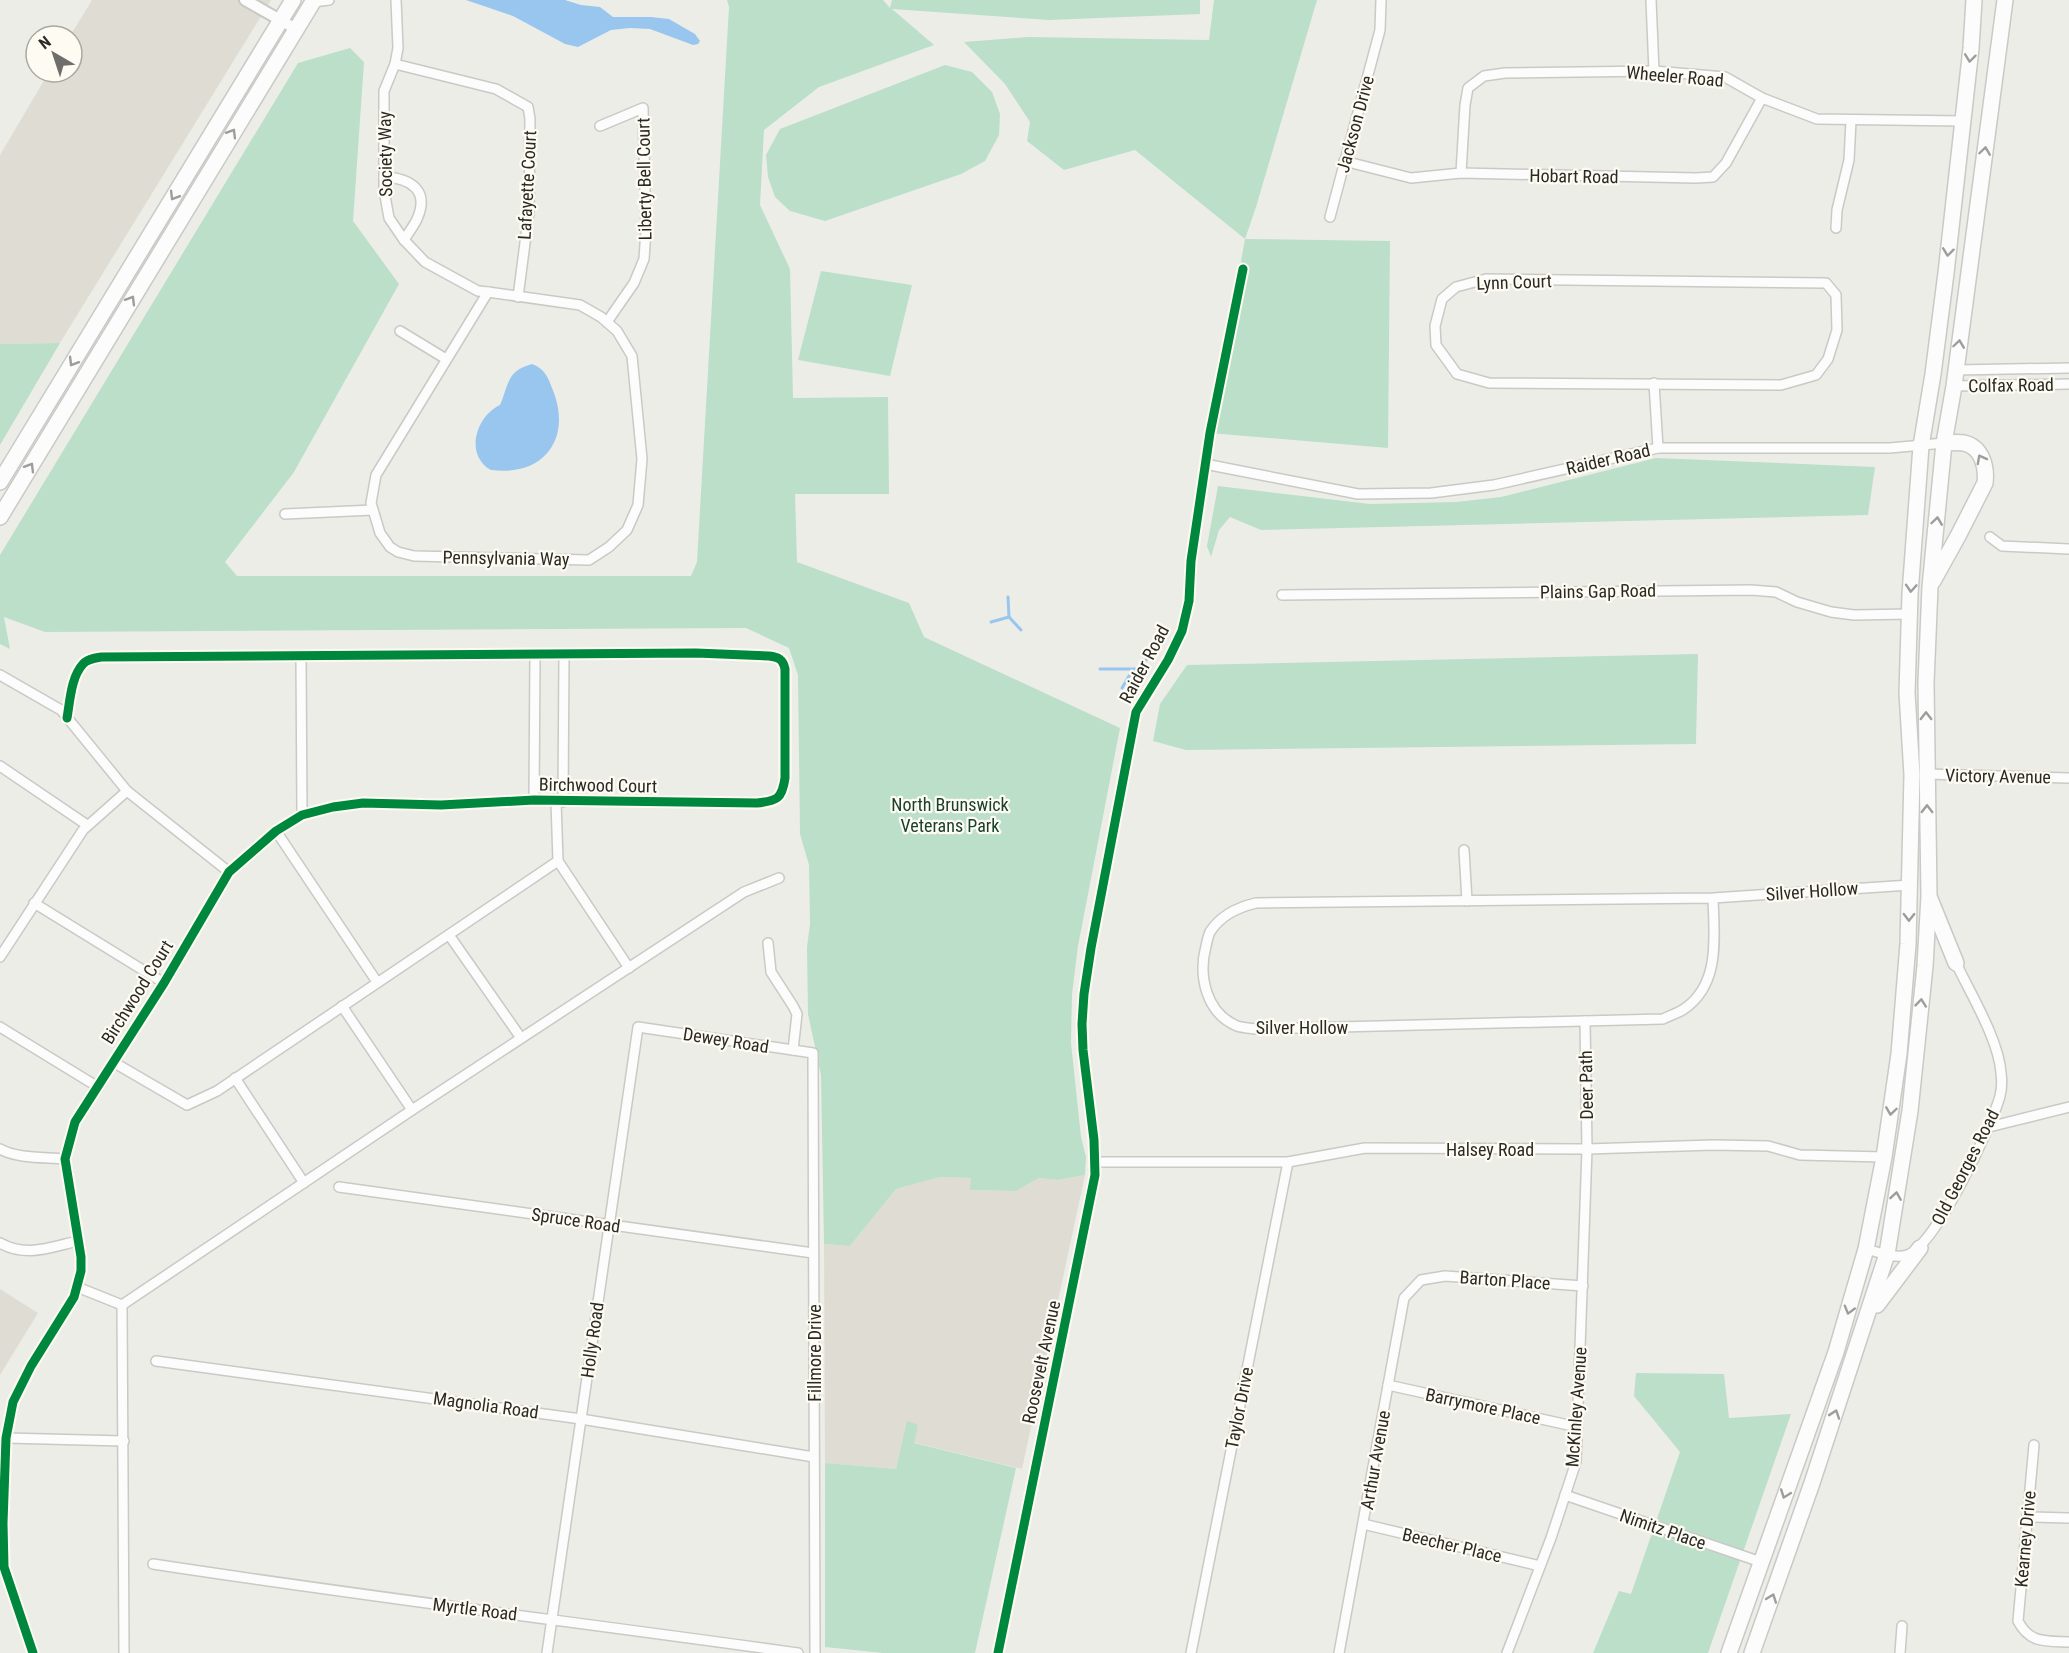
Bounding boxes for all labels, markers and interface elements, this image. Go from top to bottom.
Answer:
north arrow [24,24,84,84]
text: N [35,32,55,53]
one-way arrow [1964,54,1977,63]
street label: Wheeler Road [1625,61,1725,91]
street label: Jackson Drive [1332,73,1378,175]
street label: Society Way [374,111,396,197]
street label: Liberty Bell Court [632,117,656,241]
one-way arrow [225,129,237,139]
street label: Lafayette Court [514,130,540,240]
one-way arrow [1978,146,1991,155]
street label: Hobart Road [1529,165,1619,187]
one-way arrow [169,190,181,200]
one-way arrow [1942,247,1955,257]
street label: Lynn Court [1476,270,1552,294]
one-way arrow [124,296,136,306]
one-way arrow [1953,340,1965,349]
one-way arrow [68,356,80,366]
street label: Colfax Road [1968,374,2054,396]
street label: Raider Road [1564,439,1652,479]
one-way arrow [1976,454,1988,465]
one-way arrow [23,463,35,473]
one-way arrow [1930,517,1942,526]
street label: Pennsylvania Way [442,546,570,570]
street label: Plains Gap Road [1540,579,1656,603]
one-way arrow [1905,584,1918,593]
street label: Raider Road [1115,621,1173,707]
one-way arrow [1920,711,1932,720]
street label: Victory Avenue [1945,765,2051,787]
street label: Birchwood Court [539,773,657,797]
park label: North Brunswick Veterans Park [891,794,1009,836]
one-way arrow [1921,804,1933,813]
street label: Silver Hollow [1765,877,1859,905]
one-way arrow [1903,913,1915,922]
street label: Birchwood Court [97,936,177,1048]
one-way arrow [1915,999,1927,1008]
street label: Silver Hollow [1256,1017,1349,1038]
street label: Dewey Road [682,1023,770,1057]
street label: Deer Path [1575,1050,1597,1120]
one-way arrow [1886,1106,1898,1116]
street label: Old Georges Road [1927,1106,2003,1228]
street label: Halsey Road [1446,1139,1534,1160]
one-way arrow [1890,1192,1902,1201]
street label: Spruce Road [530,1203,622,1237]
street label: Barton Place [1459,1266,1551,1294]
street label: Roosevelt Avenue [1018,1298,1064,1426]
street label: Holly Road [576,1301,608,1379]
street label: Fillmore Drive [804,1304,825,1402]
one-way arrow [1844,1304,1856,1315]
street label: McKinley Avenue [1561,1346,1591,1468]
street label: Taylor Drive [1221,1365,1257,1451]
street label: Barrymore Place [1424,1384,1542,1428]
street label: Magnolia Road [432,1387,540,1423]
street label: Arthur Avenue [1356,1409,1394,1511]
one-way arrow [1827,1409,1840,1419]
one-way arrow [1780,1488,1793,1499]
street label: Kearney Drive [2010,1490,2040,1588]
street label: Nimitz Place [1617,1504,1709,1554]
street label: Beecher Place [1400,1523,1504,1567]
street label: Myrtle Road [431,1593,519,1625]
one-way arrow [1764,1593,1777,1604]

